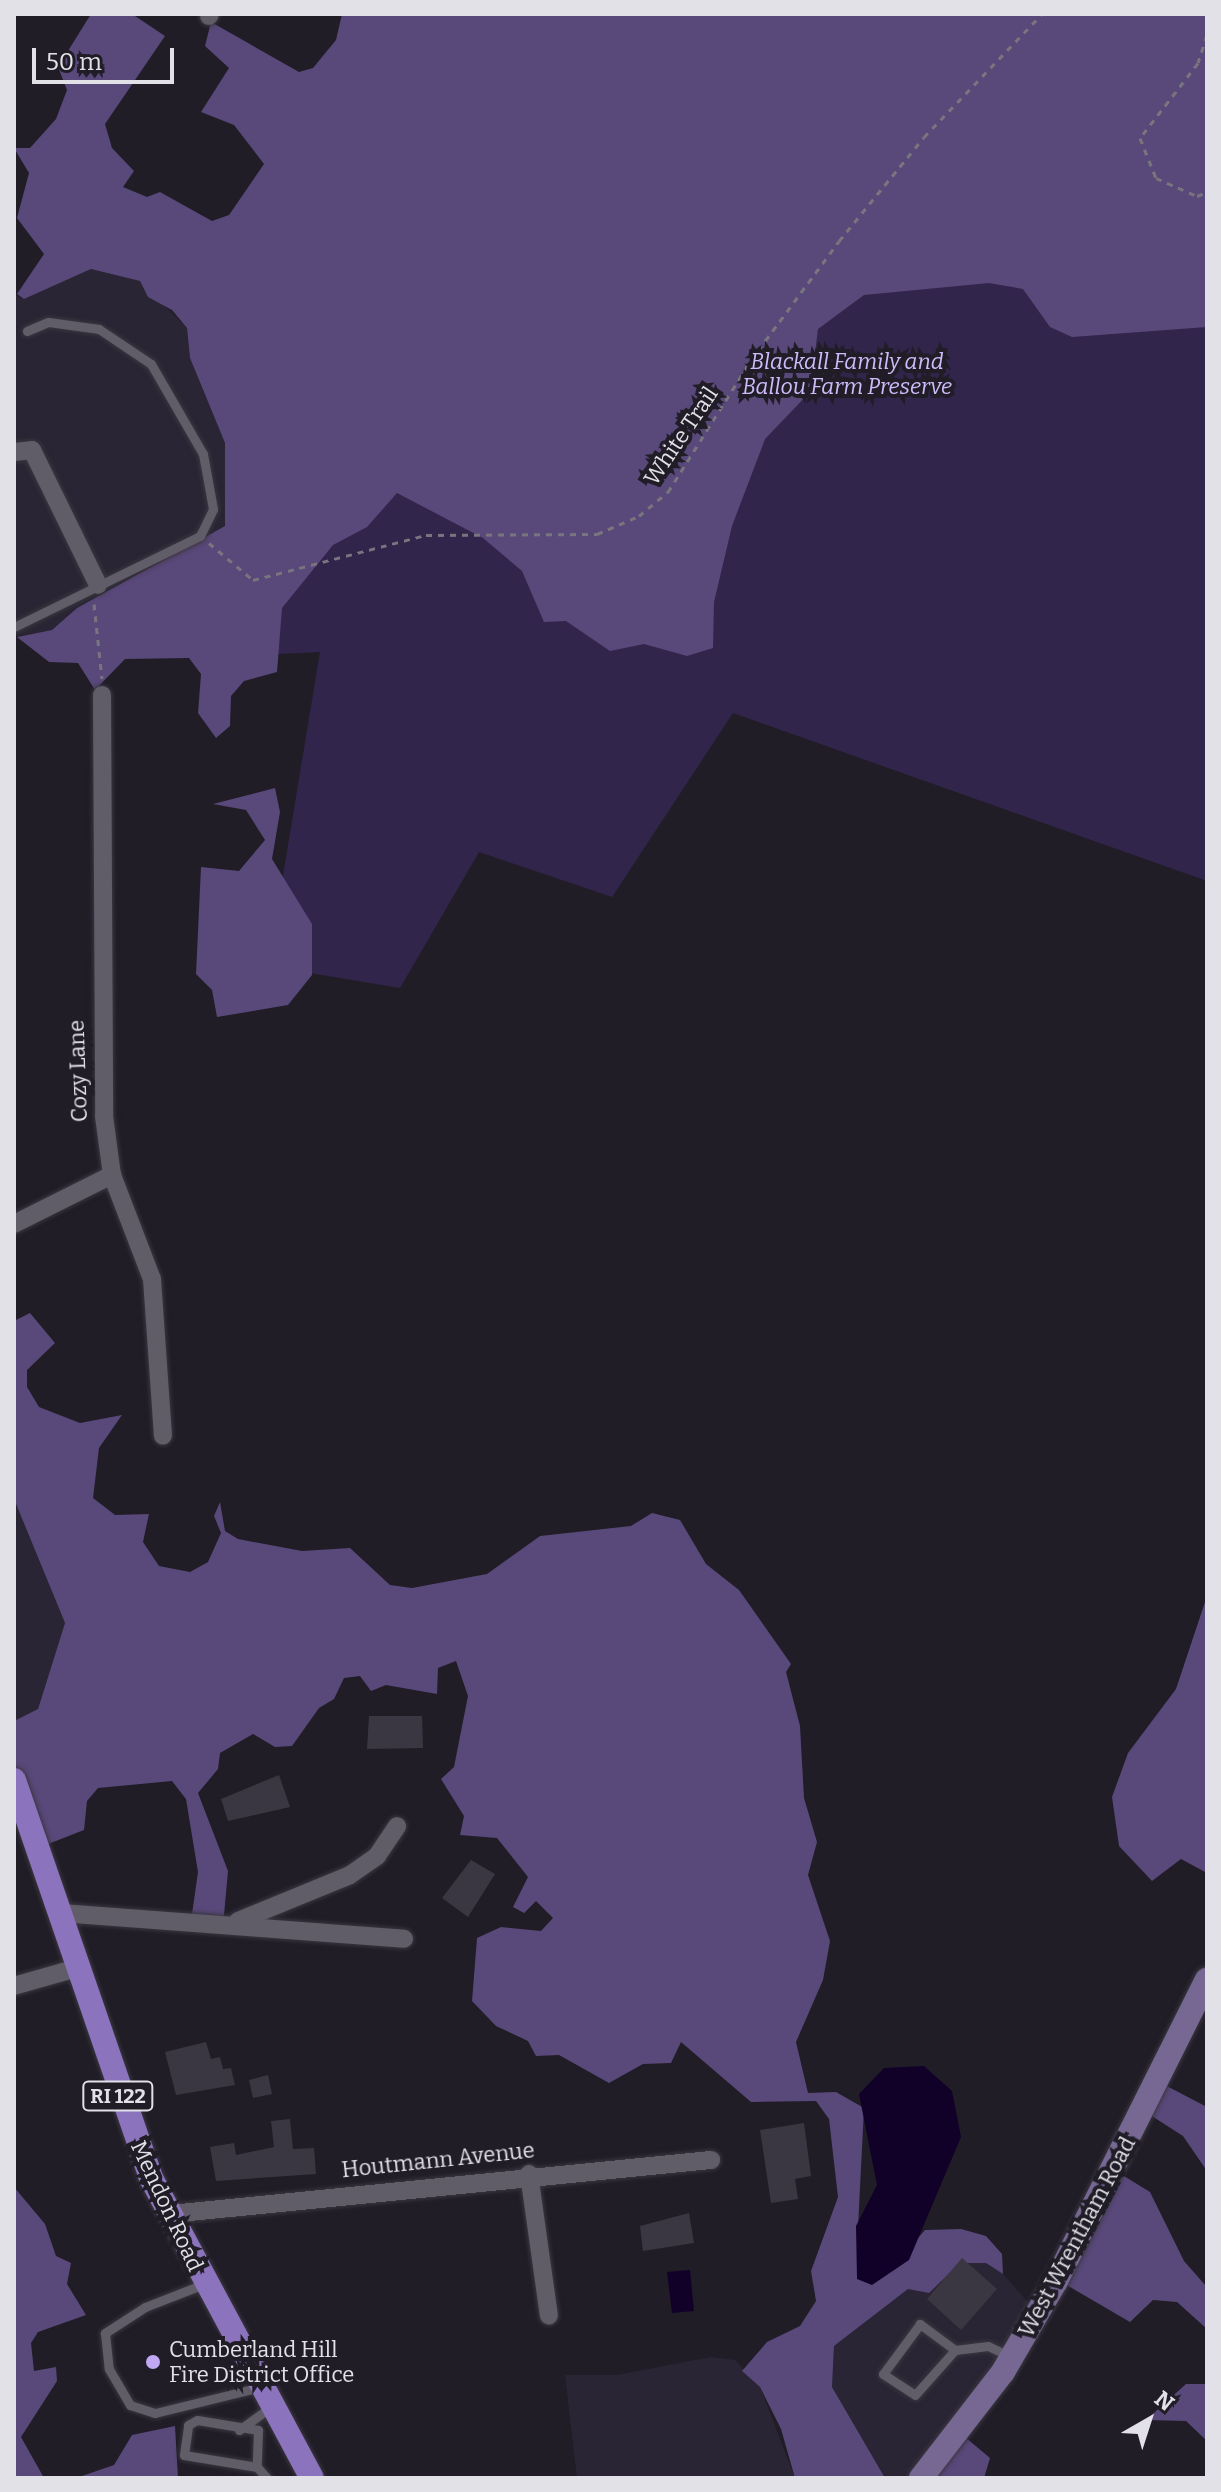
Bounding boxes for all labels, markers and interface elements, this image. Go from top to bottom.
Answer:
scale bar [36,32,178,82]
text: 50 m [46,48,102,76]
park label: Blackall Family and Ballou Farm Preserve [742,348,952,400]
street label: White Trail [638,382,724,490]
street label: Cozy Lane [63,1019,93,1123]
road number: RI 122 [82,2080,154,2112]
street label: West Wrentham Road [1013,2132,1141,2342]
street label: Mendon Road [125,2137,209,2275]
street label: Houtmann Avenue [340,2137,536,2183]
place label: Cumberland Hill Fire District Office [169,2336,354,2388]
marker: Cumberland Hill Fire District Office [144,2353,162,2371]
north arrow [1109,2380,1189,2460]
text: N [1149,2385,1180,2417]

